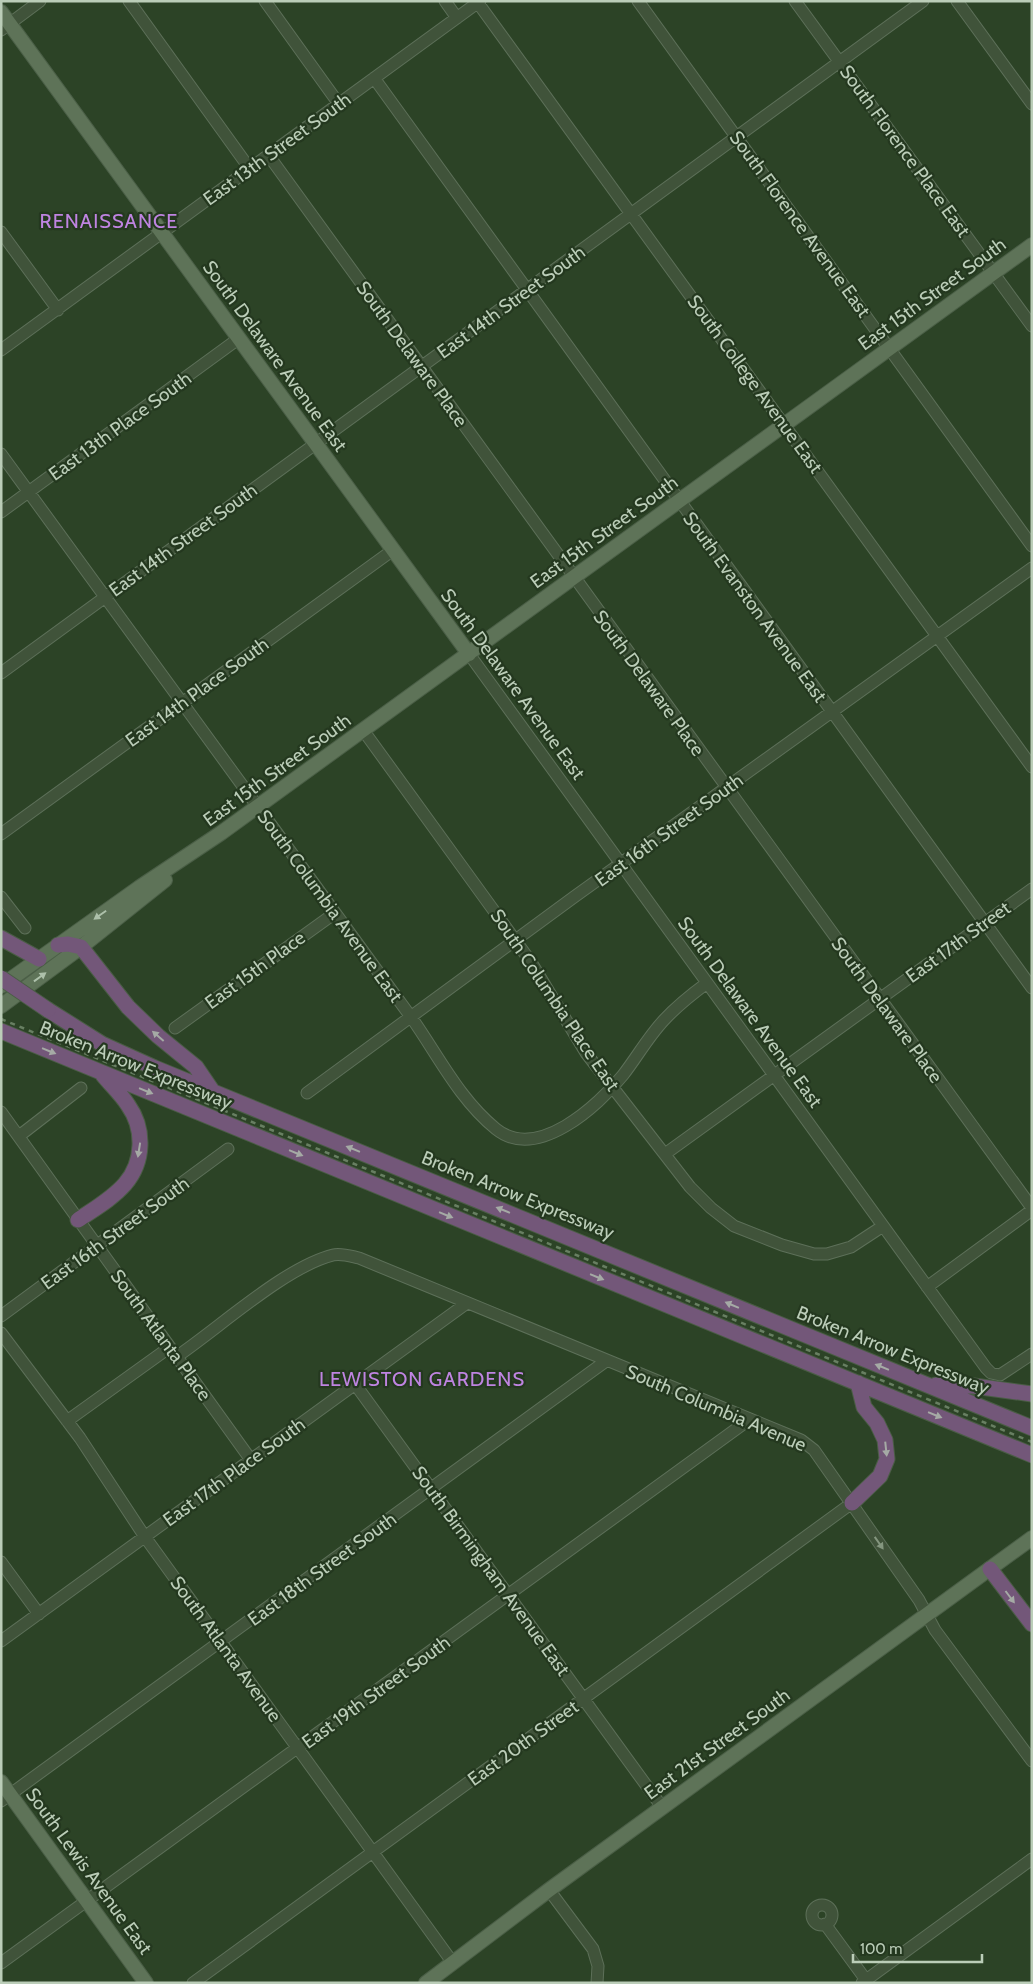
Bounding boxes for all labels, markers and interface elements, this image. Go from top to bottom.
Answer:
street label: South Florence Place East [835,61,975,242]
street label: East 13th Street South [199,88,355,210]
street label: South Florence Avenue East [725,127,876,322]
district label: RENAISSANCE [40,209,178,233]
street label: East 15th Street South [854,233,1010,355]
street label: East 14th Street South [432,240,590,364]
street label: South Delaware Avenue East [198,256,352,456]
street label: South Delaware Place [351,277,473,432]
street label: South College Avenue East [683,290,828,478]
street label: East 13th Place South [44,367,196,485]
street label: East 15th Street South [526,471,682,593]
street label: East 14th Street South [104,478,262,602]
street label: South Evanston Avenue East [678,507,832,707]
street label: South Delaware Avenue East [436,584,590,784]
street label: South Delaware Place [588,606,710,761]
street label: East 14th Place South [121,632,273,752]
street label: East 15th Street South [199,709,355,831]
street label: East 16th Street South [590,769,748,891]
street label: South Columbia Avenue East [253,805,408,1007]
street label: East 17th Street [901,896,1015,988]
street label: South Columbia Place East [486,905,625,1096]
one-way arrow [93,910,106,920]
street label: South Delaware Avenue East [673,912,827,1112]
street label: East 15th Place [200,926,310,1014]
street label: South Delaware Place [826,933,948,1088]
one-way arrow [33,972,46,983]
street label: Broken Arrow Expressway [36,1016,236,1114]
one-way arrow [153,1030,165,1042]
one-way arrow [42,1047,57,1055]
one-way arrow [139,1087,154,1095]
one-way arrow [135,1143,143,1159]
one-way arrow [345,1145,360,1153]
street label: Broken Arrow Expressway [418,1146,618,1244]
one-way arrow [289,1149,304,1157]
street label: East 16th Street South [36,1172,194,1294]
one-way arrow [496,1206,510,1214]
one-way arrow [439,1212,454,1219]
street label: South Atlanta Place [106,1265,216,1405]
one-way arrow [590,1273,604,1281]
one-way arrow [724,1300,739,1308]
street label: Broken Arrow Expressway [793,1301,993,1399]
street label: South Columbia Avenue [622,1360,810,1457]
one-way arrow [875,1362,889,1370]
district label: LEWISTON GARDENS [319,1367,525,1391]
one-way arrow [928,1412,942,1420]
street label: East 17th Place South [158,1413,310,1531]
one-way arrow [882,1442,890,1458]
street label: South Birmingham Avenue East [407,1462,575,1681]
street label: East 18th Street South [243,1507,401,1631]
one-way arrow [874,1536,884,1550]
street label: South Atlanta Avenue [165,1572,287,1726]
one-way arrow [1005,1590,1016,1603]
street label: East 19th Street South [297,1631,455,1753]
street label: East 21st Street South [640,1683,794,1805]
street label: East 20th Street [463,1695,583,1791]
street label: South Lewis Avenue East [21,1783,157,1959]
scale bar [853,1932,982,1964]
text: 100 m [860,1940,902,1958]

